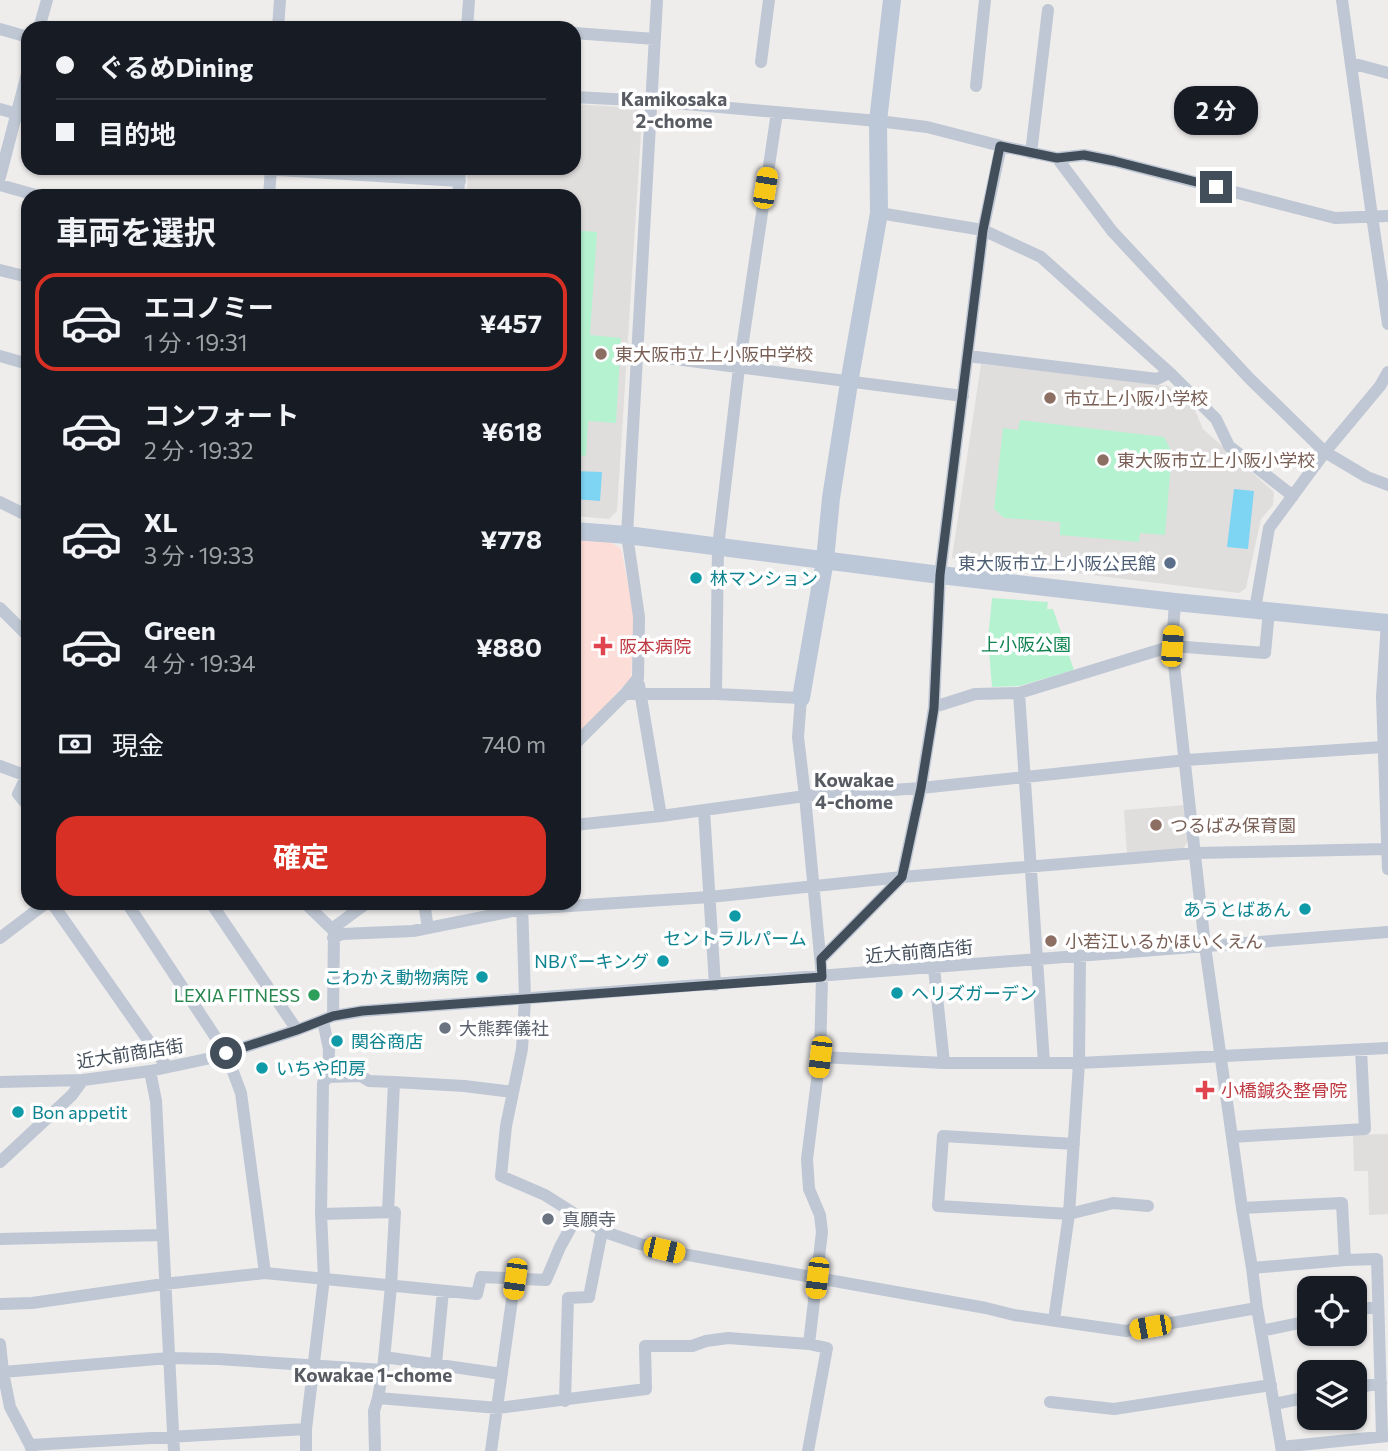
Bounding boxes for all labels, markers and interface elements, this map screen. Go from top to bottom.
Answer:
text: ぐるめDining [98,51,253,82]
callout: 2 分 [1174,86,1258,134]
district label: Kamikosaka 2-chome [621,87,727,132]
text: 2 分 [1196,96,1236,124]
text: 目的地 [98,118,176,149]
car [752,166,779,210]
route end [1200,171,1232,203]
text: 車両を選択 [56,211,216,251]
icon: car [60,291,123,354]
text: エコノミー [144,291,274,322]
text: ¥457 [480,307,542,338]
text: 1 分 · 19:31 [144,328,248,356]
place label: 東大阪市立上小阪中学校 [615,343,813,365]
marker: 東大阪市立上小阪中学校 [593,346,609,362]
place label: 市立上小阪小学校 [1064,387,1208,409]
marker: 市立上小阪小学校 [1042,390,1058,406]
icon: car [60,399,123,462]
text: コンフォート [144,399,299,430]
text: ¥618 [481,415,542,446]
text: 2 分 · 19:32 [144,436,253,464]
place label: 東大阪市立上小阪小学校 [1117,449,1315,471]
marker: 東大阪市立上小阪小学校 [1095,452,1111,468]
text: XL [144,506,178,537]
icon: car [60,507,123,570]
text: ¥778 [481,523,542,554]
text: 3 分 · 19:33 [144,541,254,569]
place label: 東大阪市立上小阪公民館 [958,552,1156,574]
marker: 東大阪市立上小阪公民館 [1162,555,1178,571]
place label: 林マンション [710,567,818,589]
marker: 林マンション [688,570,704,586]
text: Green [144,614,216,645]
icon: car [60,615,123,678]
car [1161,624,1184,668]
text: ¥880 [476,631,542,662]
park label: 上小阪公園 [981,633,1071,655]
place label: 阪本病院 [619,635,691,657]
marker: 阪本病院 [593,636,613,656]
text: 4 分 · 19:34 [144,649,256,677]
icon: cash [56,725,94,763]
text: 現金 [112,729,164,760]
text: 740 m [482,730,546,758]
district label: Kowakae 4-chome [814,768,894,813]
place label: つるばみ保育園 [1170,814,1296,836]
button: 確定 [56,816,546,896]
marker: つるばみ保育園 [1148,817,1164,833]
place label: あうとばあん [1183,898,1291,920]
marker: あうとばあん [1297,901,1313,917]
marker: セントラルパーム [727,908,743,924]
place label: セントラルパーム [663,927,807,949]
place label: 小若江いるかほいくえん [1065,930,1263,952]
marker: 小若江いるかほいくえん [1043,933,1059,949]
street label: 近大前商店街 [864,935,974,967]
place label: NBパーキング [534,950,649,972]
marker: NBパーキング [655,953,671,969]
place label: こわかえ動物病院 [324,966,468,988]
marker: こわかえ動物病院 [474,969,490,985]
place label: ヘリズガーデン [911,982,1037,1004]
place label: LEXIA FITNESS [174,984,300,1006]
marker: ヘリズガーデン [889,985,905,1001]
marker: LEXIA FITNESS [306,987,322,1003]
place label: 大熊葬儀社 [459,1017,549,1039]
marker: 大熊葬儀社 [437,1020,453,1036]
place label: 関谷商店 [351,1030,423,1052]
marker: 関谷商店 [329,1033,345,1049]
street label: 近大前商店街 [75,1034,185,1072]
car [808,1035,833,1079]
route start [210,1037,242,1069]
place label: いちや印房 [276,1057,366,1079]
marker: いちや印房 [254,1060,270,1076]
place label: 小橋鍼灸整骨院 [1221,1079,1347,1101]
marker: 小橋鍼灸整骨院 [1195,1080,1215,1100]
place label: Bon appetit [32,1101,128,1123]
marker: Bon appetit [10,1104,26,1120]
place label: 真願寺 [562,1208,616,1230]
marker: 真願寺 [540,1211,556,1227]
car [642,1235,687,1265]
car [805,1256,830,1300]
car [502,1257,529,1301]
map controls [1297,1276,1367,1430]
button: locate [1297,1276,1367,1346]
car [1128,1313,1173,1341]
button: layers [1297,1360,1367,1430]
district label: Kowakae 1-chome [294,1363,452,1386]

